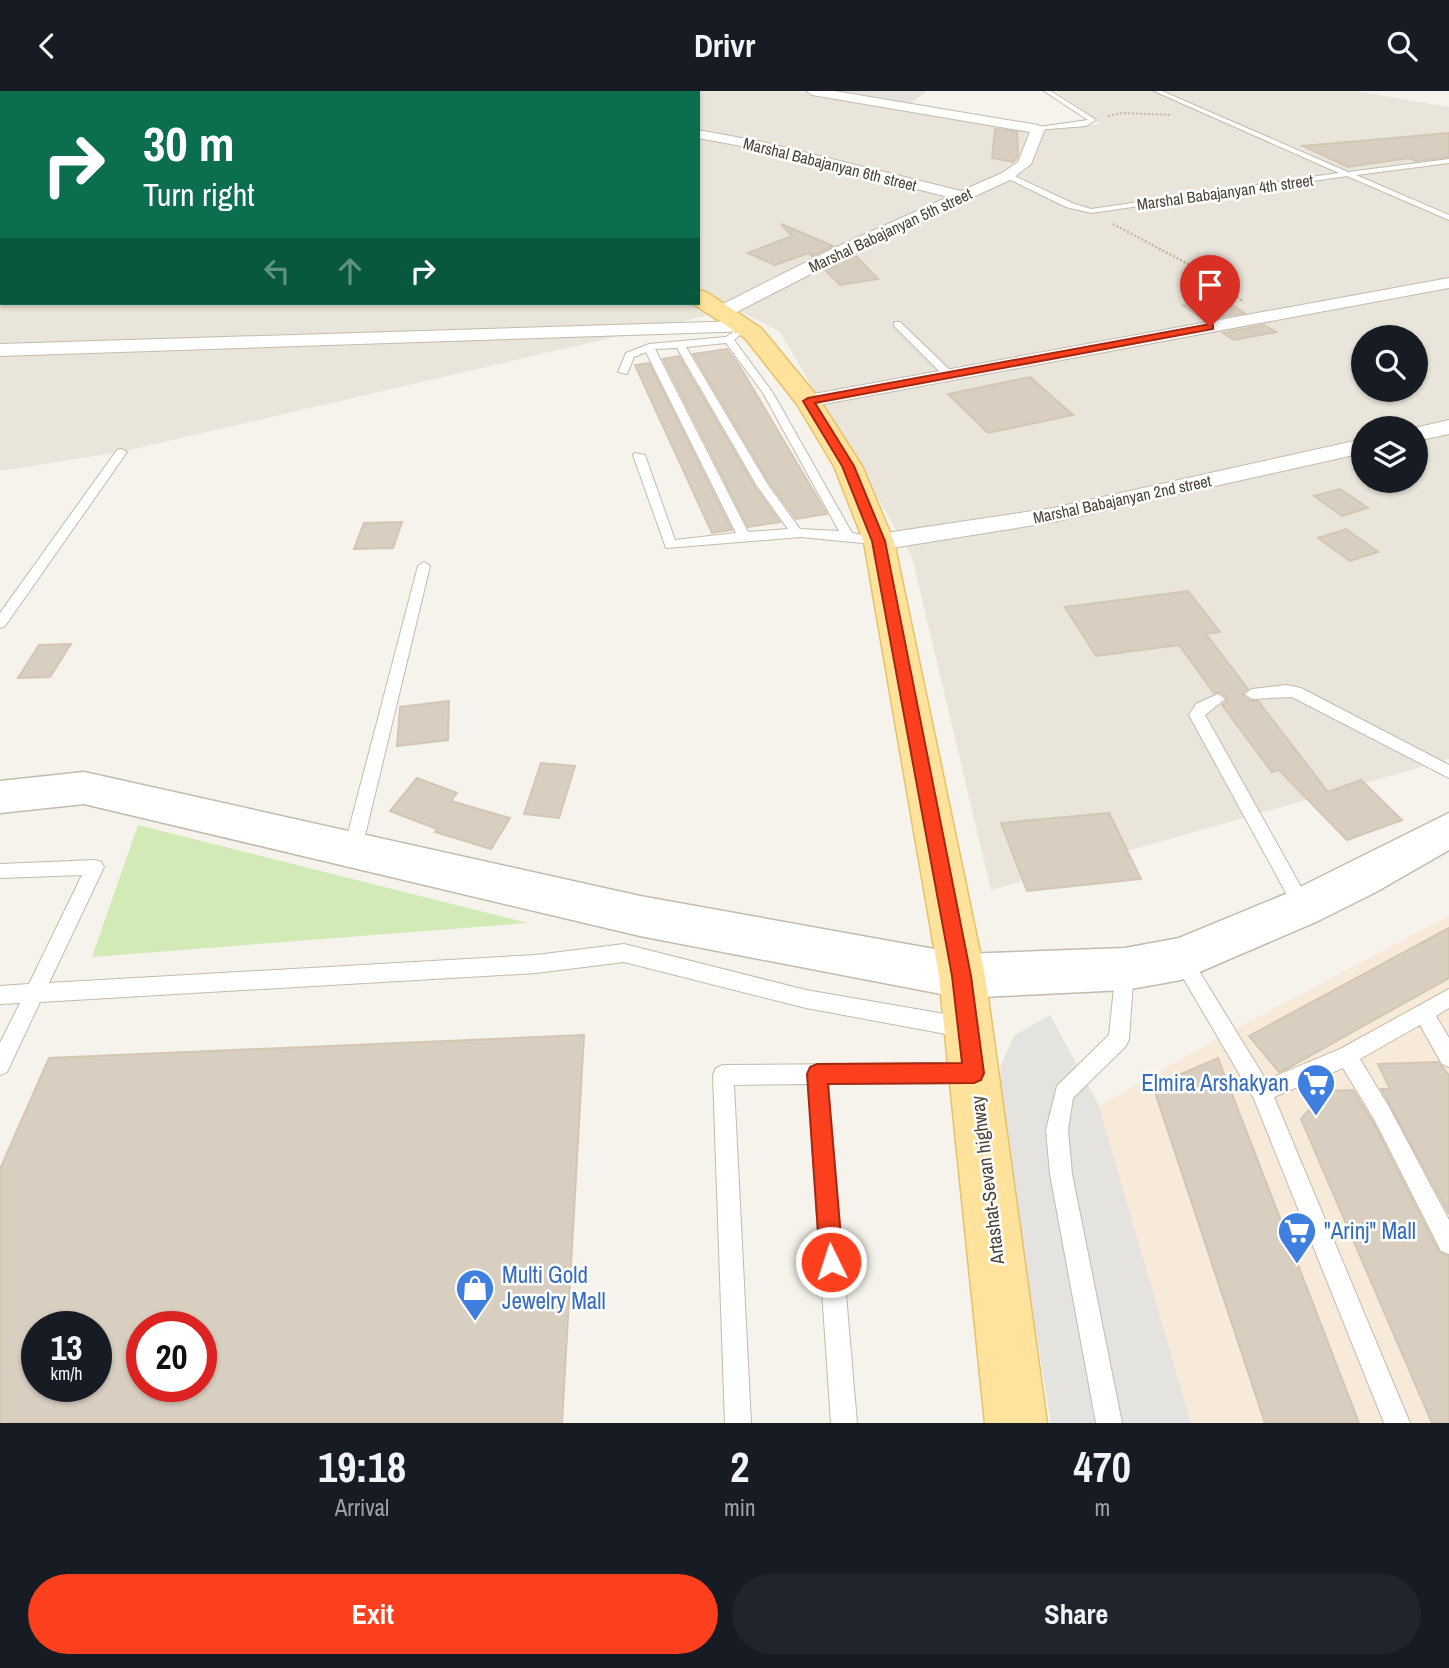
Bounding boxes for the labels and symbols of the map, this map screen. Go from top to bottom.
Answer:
street label: Marshal Babajanyan 6th street [741,132,919,196]
street label: Marshal Babajanyan 4th street [1135,169,1315,215]
street label: Marshal Babajanyan 5th street [805,182,976,278]
pin [1180,255,1240,327]
street label: Marshal Babajanyan 2nd street [1031,469,1213,529]
supermarket icon: Elmira Arshakyan [1295,1062,1337,1117]
place label: Elmira Arshakyan [1141,1067,1289,1098]
street label: Artashat-Sevan highway [964,1094,1010,1267]
supermarket icon: "Arinj" Mall [1276,1210,1318,1265]
place label: "Arinj" Mall [1324,1215,1416,1246]
position arrow [794,1225,868,1299]
place label: Multi Gold Jewelry Mall [502,1259,606,1316]
shop icon: Multi Gold Jewelry Mall [454,1267,496,1322]
speed limit sign: 20 [126,1311,217,1402]

